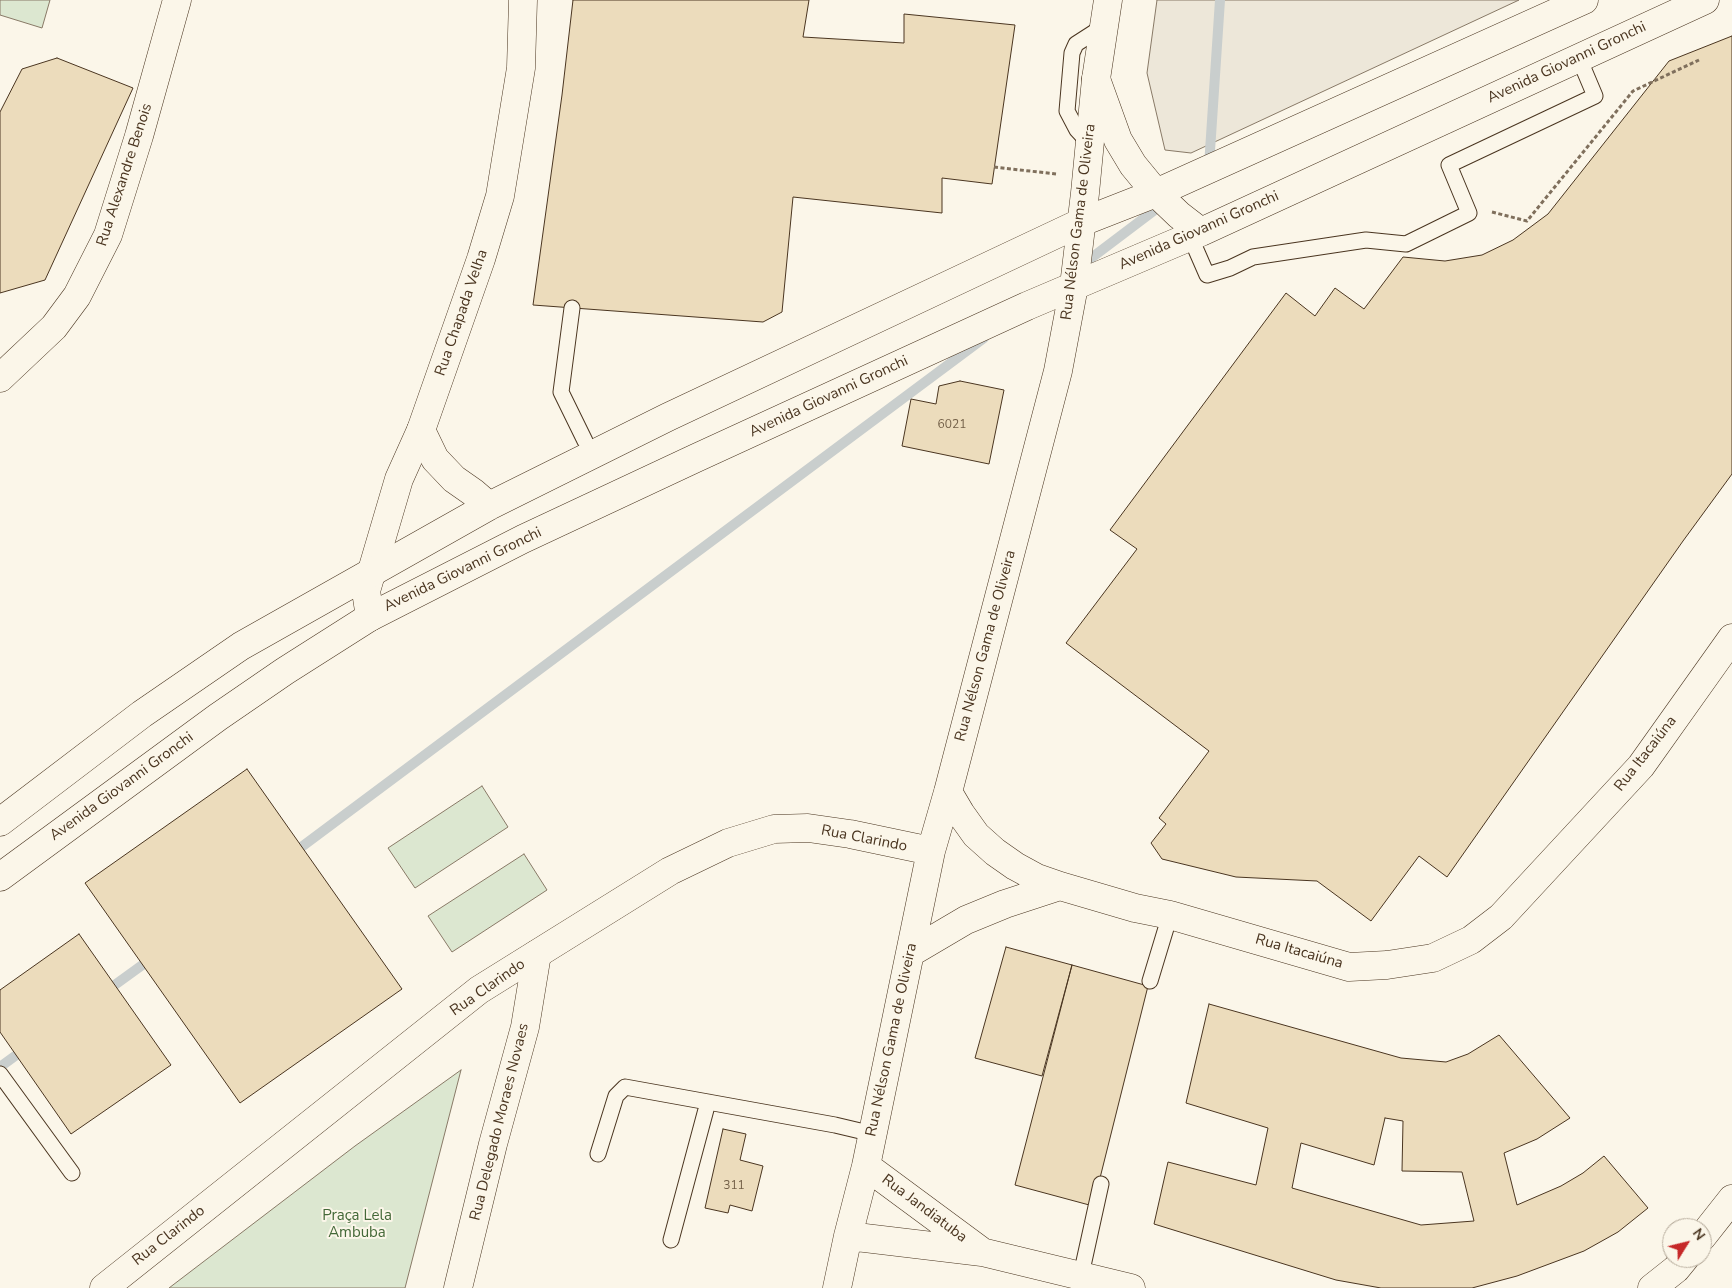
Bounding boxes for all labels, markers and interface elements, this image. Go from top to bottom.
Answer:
street label: Avenida Giovanni Gronchi [1485,18,1649,108]
street label: Rua Alexandre Benois [93,101,157,249]
street label: Rua Nélson Gama de Oliveira [1058,123,1100,321]
street label: Avenida Giovanni Gronchi [1116,188,1282,274]
street label: Rua Chapada Velha [432,247,492,379]
street label: Avenida Giovanni Gronchi [747,352,911,442]
house number: 6021 [938,418,966,432]
street label: Avenida Giovanni Gronchi [381,524,545,616]
street label: Rua Nélson Gama de Oliveira [952,548,1020,744]
street label: Rua Itacaiúna [1611,713,1681,795]
street label: Avenida Giovanni Gronchi [47,729,197,845]
street label: Rua Clarindo [819,822,909,856]
street label: Rua Itacaiúna [1253,931,1345,973]
street label: Rua Nélson Gama de Oliveira [863,942,921,1138]
street label: Rua Clarindo [447,956,529,1020]
street label: Rua Delegado Moraes Novaes [467,1021,533,1223]
street label: Rua Jandiatuba [878,1171,970,1247]
house number: 311 [723,1179,745,1193]
street label: Rua Clarindo [129,1202,209,1270]
park label: Praça Lela Ambuba [322,1207,392,1242]
north arrow [1662,1218,1712,1268]
text: N [1688,1225,1709,1244]

